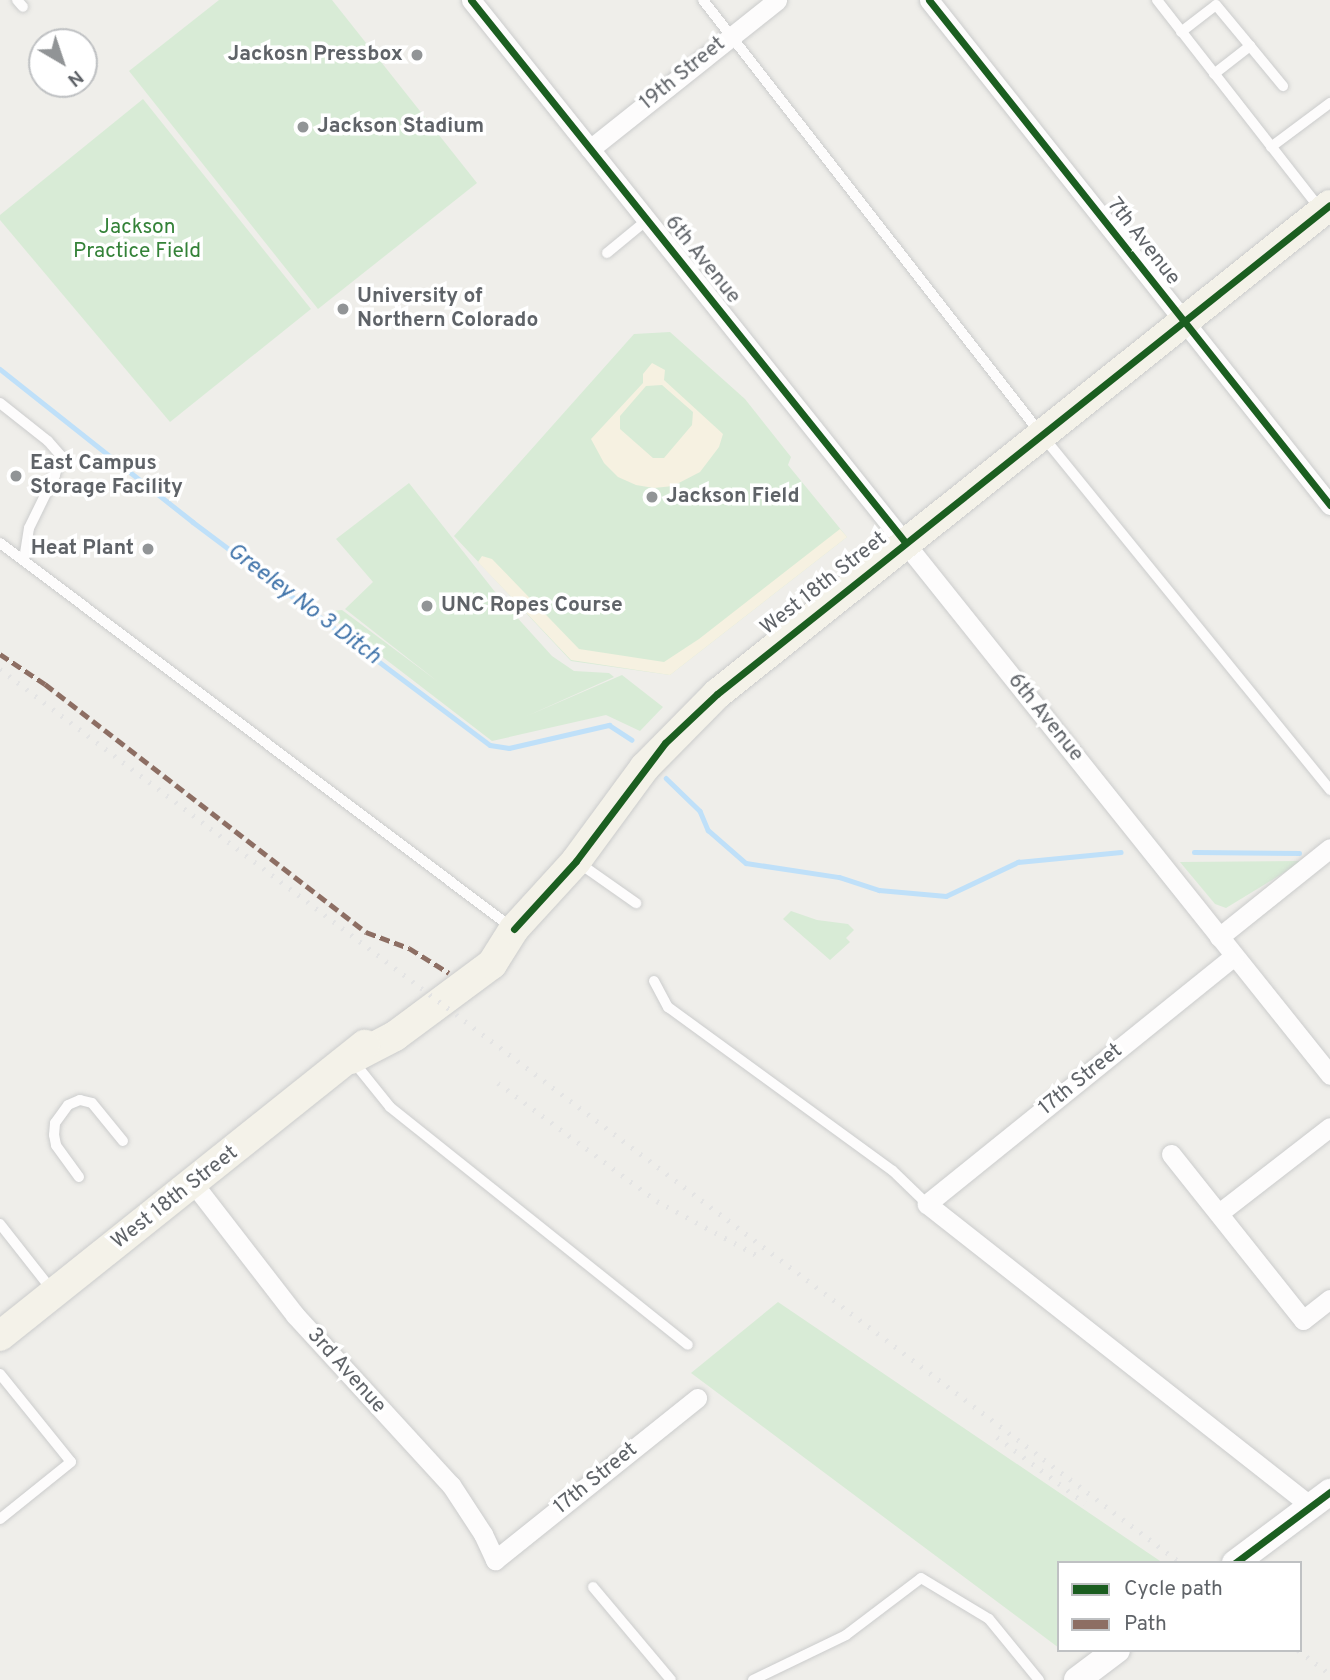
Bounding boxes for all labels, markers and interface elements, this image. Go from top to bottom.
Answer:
north arrow [28,28,98,98]
street label: 19th Street [635,32,731,116]
place label: Jackosn Pressbox [228,42,403,68]
marker: Jackosn Pressbox [409,47,425,63]
text: N [62,64,88,91]
place label: Jackson Stadium [317,114,484,140]
marker: Jackson Stadium [295,119,311,135]
street label: 7th Avenue [1101,193,1185,291]
street label: 6th Avenue [659,210,745,310]
park label: Jackson Practice Field [73,215,201,265]
place label: University of Northern Colorado [357,284,538,334]
marker: University of Northern Colorado [335,301,351,317]
place label: East Campus Storage Facility [30,451,183,501]
marker: East Campus Storage Facility [8,468,24,484]
place label: Jackson Field [666,484,800,510]
marker: Jackson Field [644,489,660,505]
street label: West 18th Street [756,527,892,641]
place label: Heat Plant [31,536,134,562]
water label: Greeley No 3 Ditch [221,538,385,672]
marker: Heat Plant [140,541,156,557]
place label: UNC Ropes Course [441,593,623,619]
marker: UNC Ropes Course [419,598,435,614]
street label: 6th Avenue [1002,668,1088,768]
street label: 17th Street [1034,1039,1128,1121]
street label: West 18th Street [107,1141,243,1255]
street label: 3rd Avenue [301,1323,391,1419]
street label: 17th Street [549,1438,643,1520]
legend [1057,1561,1302,1652]
text: Cycle path [1124,1576,1223,1603]
text: Path [1124,1611,1167,1638]

